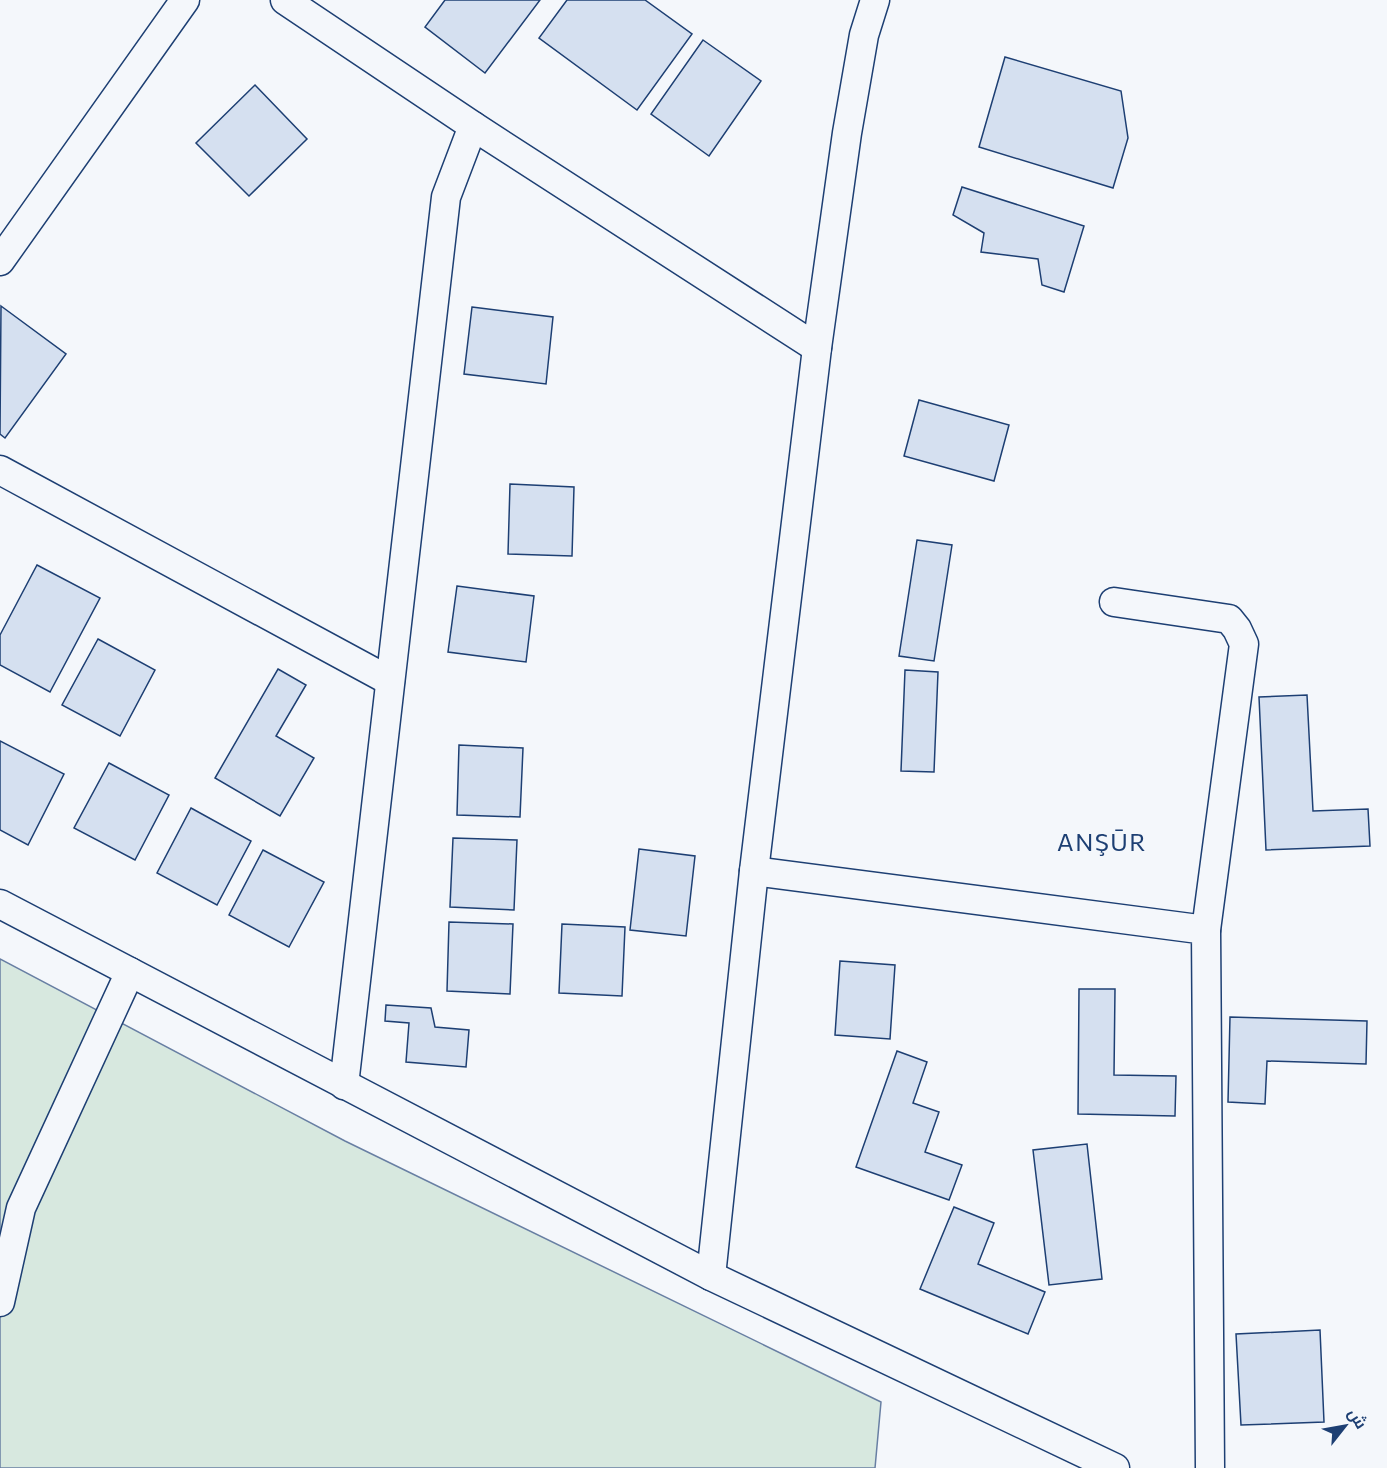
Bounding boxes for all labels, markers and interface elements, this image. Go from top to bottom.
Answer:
district label: ANŞŪR [1057,827,1147,856]
north arrow [1315,1396,1375,1456]
text: ش [1344,1404,1372,1432]

